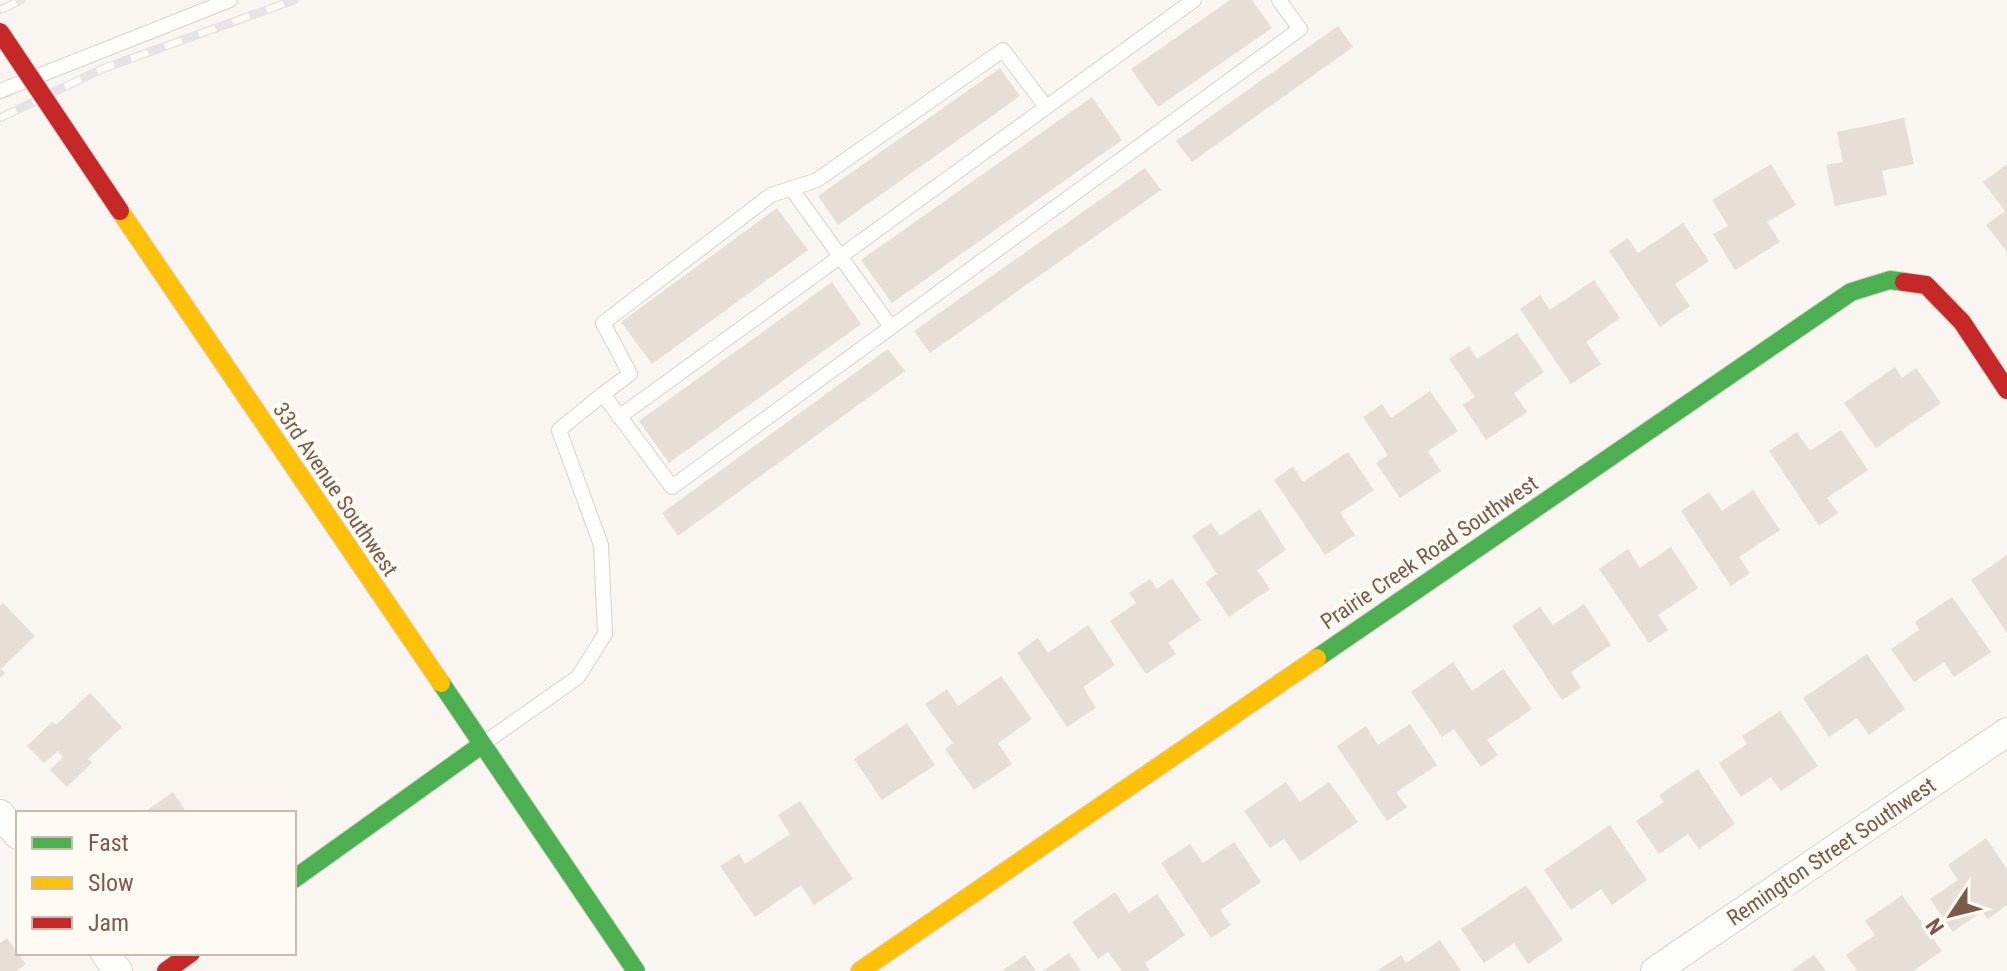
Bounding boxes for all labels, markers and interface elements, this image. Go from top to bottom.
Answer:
street label: 33rd Avenue Southwest [268,398,403,581]
street label: Prairie Creek Road Southwest [1316,470,1543,634]
street label: Remington Street Southwest [1722,772,1940,931]
legend [16,811,296,955]
text: Fast [88,829,129,857]
text: Slow [88,869,134,897]
north arrow [1911,875,1991,955]
text: Jam [88,909,129,937]
text: N [1921,913,1949,939]

